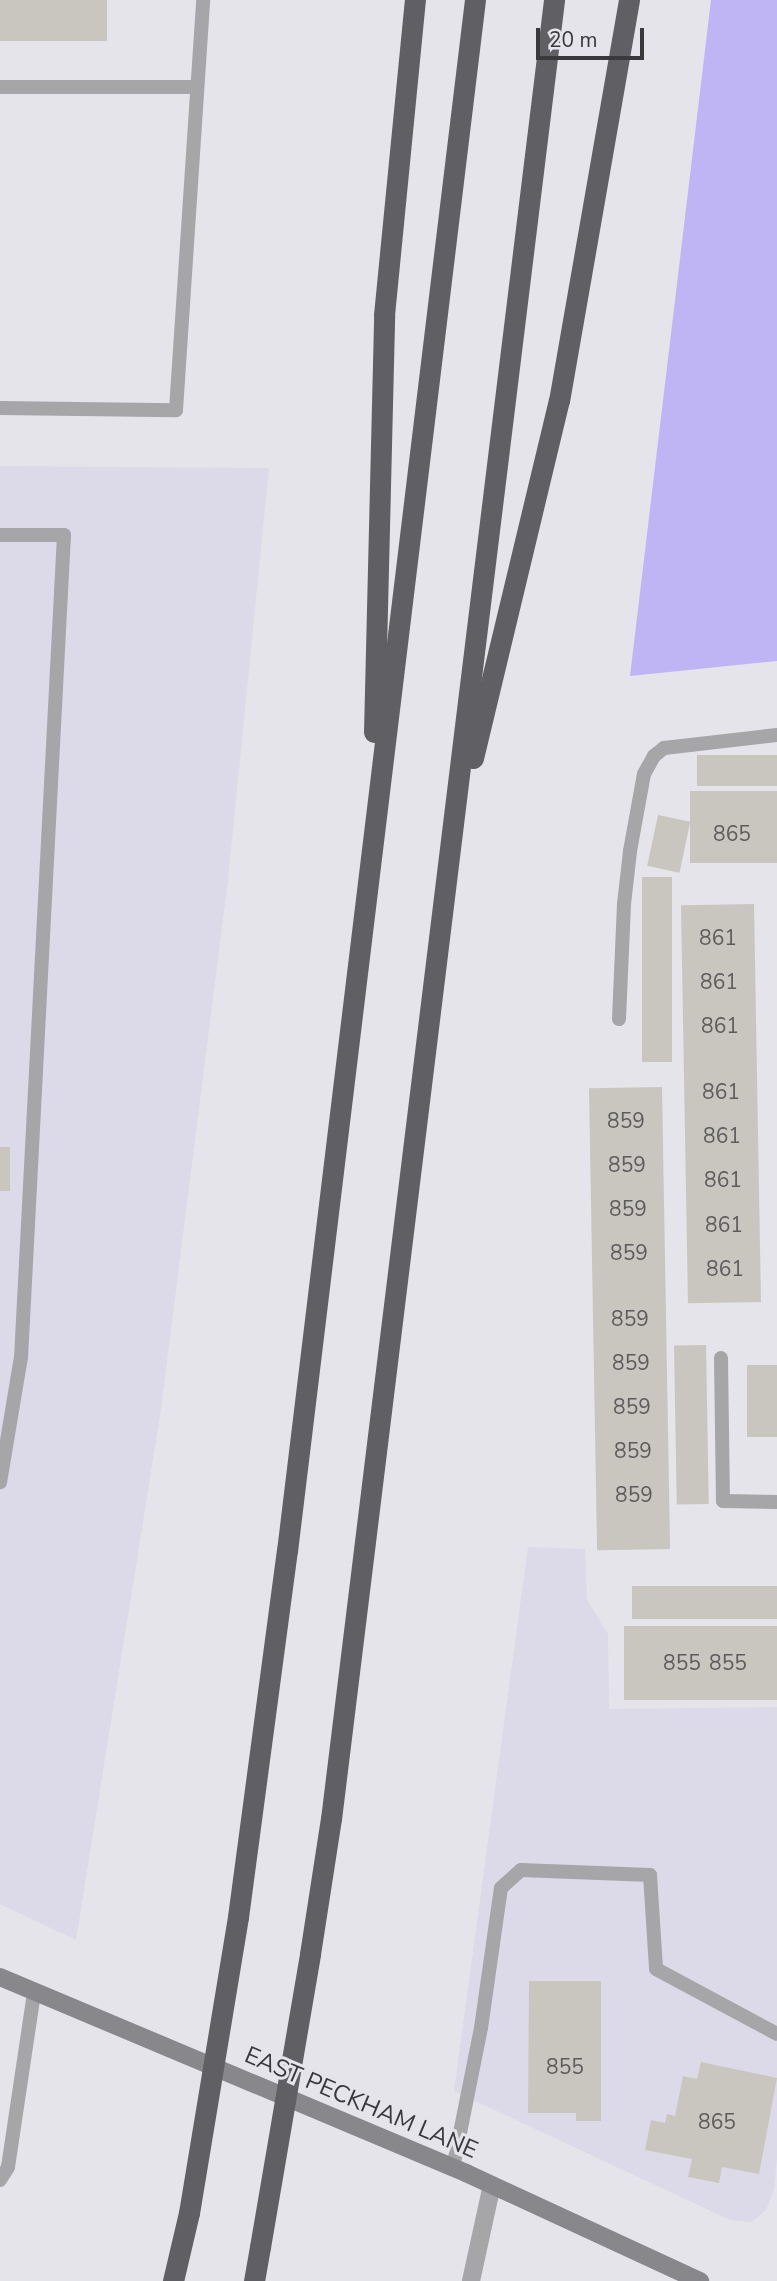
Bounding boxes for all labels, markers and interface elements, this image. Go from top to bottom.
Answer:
scale bar [539,14,648,58]
text: 20 m [549,26,598,54]
house number: 865 [713,821,751,847]
house number: 861 [699,925,737,951]
house number: 861 [700,969,738,995]
house number: 861 [701,1013,739,1039]
house number: 861 [702,1079,740,1105]
house number: 859 [607,1108,645,1134]
house number: 861 [703,1123,741,1149]
house number: 859 [608,1152,646,1178]
house number: 861 [704,1167,742,1193]
house number: 859 [609,1196,647,1222]
house number: 861 [705,1212,743,1238]
house number: 859 [610,1240,648,1266]
house number: 861 [706,1256,744,1282]
house number: 859 [611,1306,649,1332]
house number: 859 [612,1350,650,1376]
house number: 859 [613,1394,651,1420]
house number: 859 [614,1438,652,1464]
house number: 859 [615,1482,653,1508]
house number: 855 [663,1650,701,1676]
house number: 855 [709,1650,747,1676]
street label: EAST PECKHAM LANE [240,2041,482,2165]
house number: 855 [546,2054,584,2080]
house number: 865 [698,2109,736,2135]

